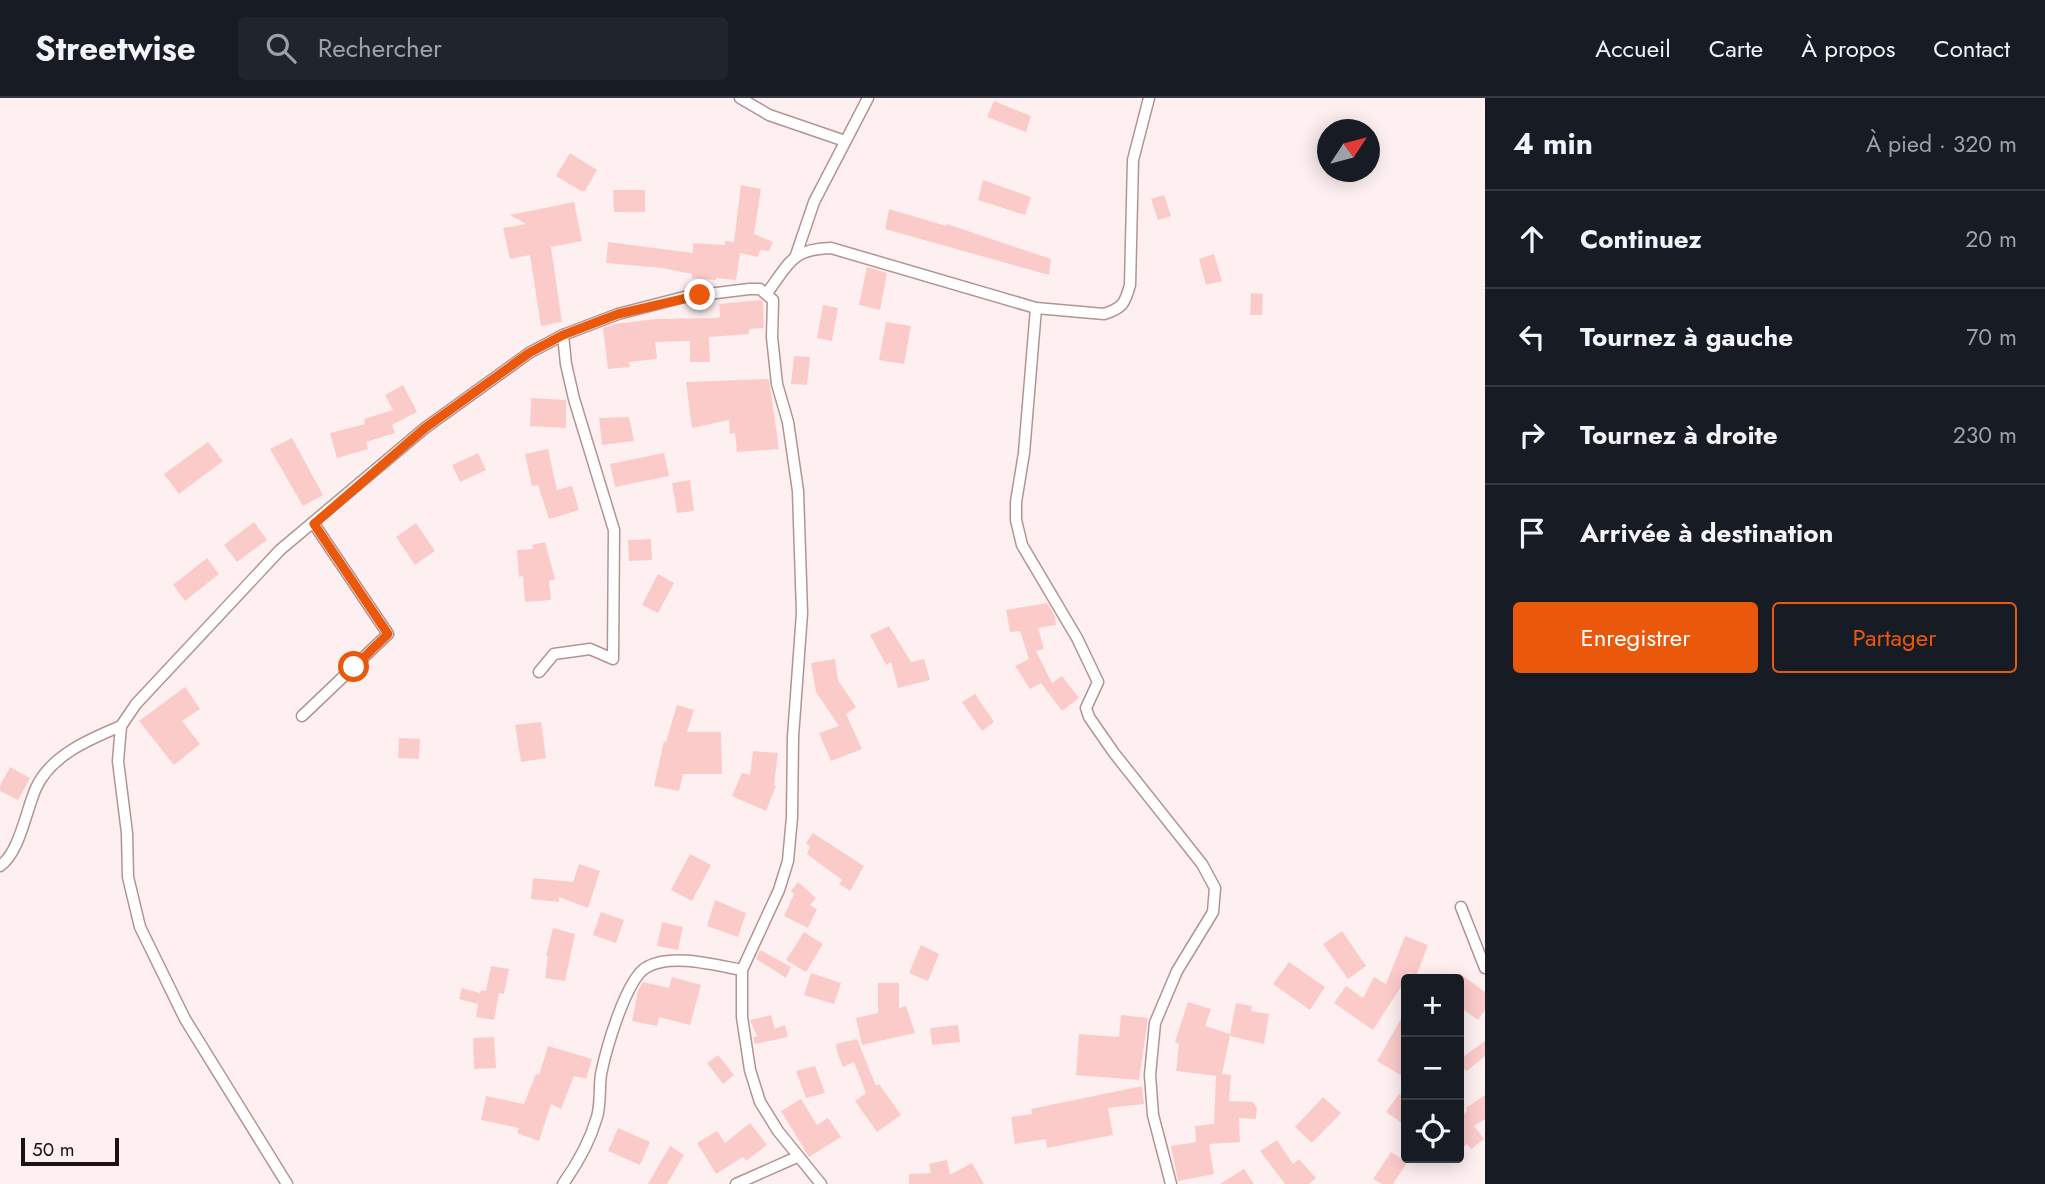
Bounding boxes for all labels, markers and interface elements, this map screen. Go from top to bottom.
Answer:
search box [238,17,728,80]
text: Streetwise [35,25,196,72]
icon: search [262,29,300,67]
text: Rechercher [318,29,442,67]
text: Accueil [1595,31,1671,66]
text: Carte [1709,31,1763,66]
text: À propos [1801,31,1895,66]
text: Contact [1933,31,2010,66]
north arrow [1317,119,1380,182]
text: 4 min [1513,122,1593,165]
text: À pied · 320 m [1866,127,2017,161]
icon: ahead [1513,220,1551,258]
text: Continuez [1580,220,1702,258]
text: 20 m [1965,222,2017,256]
route end [684,279,715,310]
icon: left [1513,318,1551,356]
text: Tournez à gauche [1580,318,1793,356]
text: 70 m [1966,320,2017,354]
icon: right [1513,416,1551,454]
text: Tournez à droite [1580,416,1778,454]
text: 230 m [1953,418,2017,452]
icon: arrive [1513,514,1551,552]
text: Arrivée à destination [1580,514,1833,552]
button: Enregistrer [1513,602,1758,673]
button: Partager [1772,602,2017,673]
route start [338,651,369,682]
map controls [1401,974,1464,1163]
button: + [1401,974,1464,1037]
button: − [1401,1037,1464,1100]
button: locate [1401,1100,1464,1163]
scale bar [21,1135,119,1167]
text: 50 m [32,1136,75,1163]

